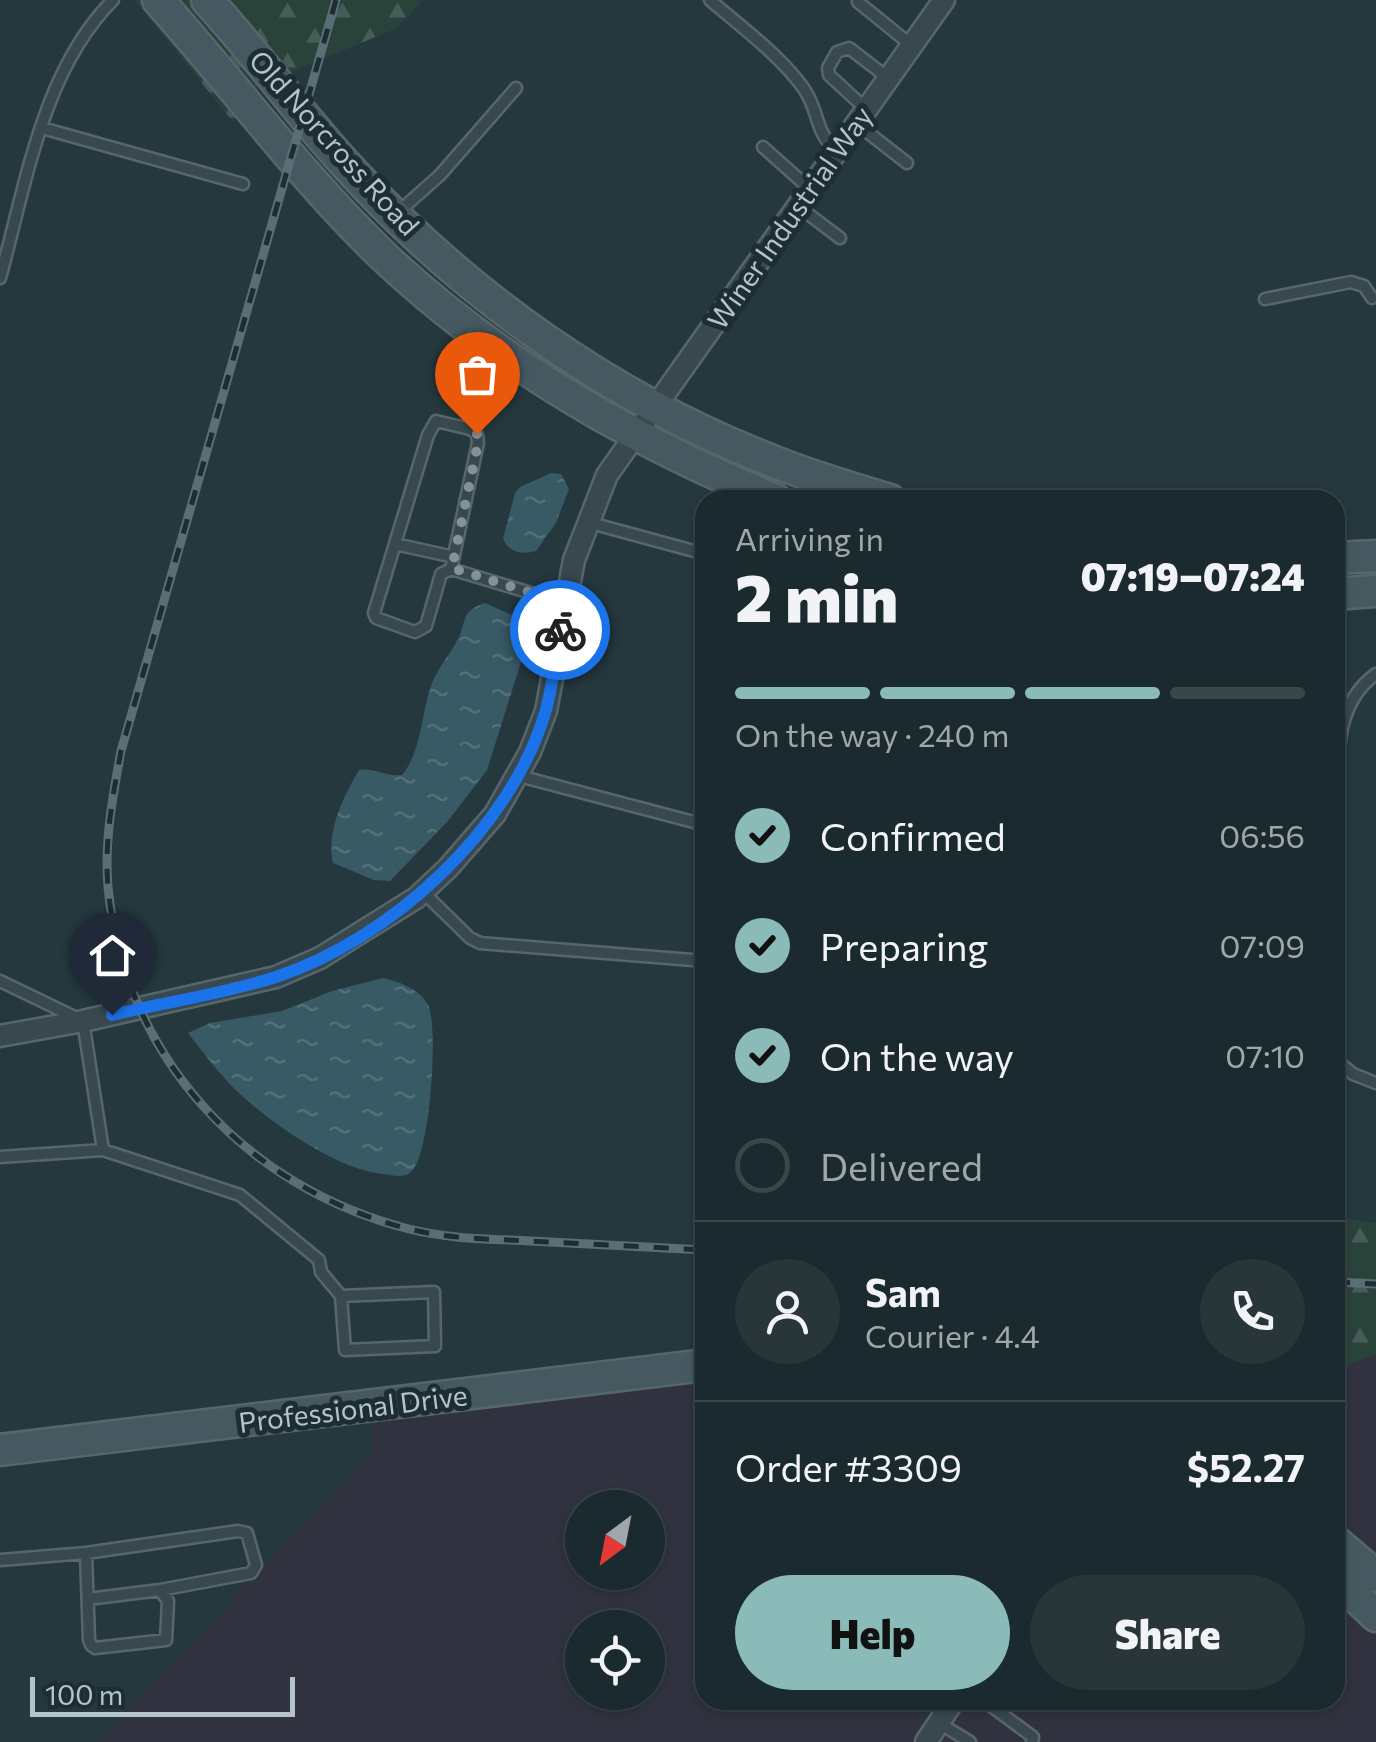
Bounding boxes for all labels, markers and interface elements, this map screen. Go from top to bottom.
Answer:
street label: Old Norcross Road [243,43,427,242]
street label: Winer Industrial Way [699,99,879,335]
pin [435,332,520,435]
icon: bag [450,347,505,402]
text: Arriving in [735,518,884,558]
text: 07:19–07:24 [1081,552,1305,599]
text: 2 min [735,556,898,635]
courier [510,580,610,680]
icon: bike [533,603,588,658]
text: On the way · 240 m [735,714,1009,754]
icon: check [735,808,790,863]
text: Confirmed [820,812,1006,859]
text: 06:56 [1219,815,1305,855]
pin [70,913,155,1016]
icon: check [735,918,790,973]
text: Preparing [820,922,988,969]
text: 07:09 [1219,925,1305,965]
icon: home [85,928,140,983]
icon: check [735,1028,790,1083]
text: On the way [820,1032,1014,1079]
text: 07:10 [1225,1035,1305,1075]
text: Delivered [820,1142,983,1189]
button: person [735,1259,840,1364]
button: phone [1200,1259,1305,1364]
text: Sam [865,1268,941,1315]
text: Courier · 4.4 [865,1315,1040,1355]
street label: Professional Drive [237,1377,469,1439]
text: Order #3309 [735,1443,962,1490]
text: $52.27 [1187,1443,1305,1490]
north arrow [565,1490,665,1590]
map controls [565,1490,665,1710]
button: Help [735,1575,1010,1690]
button: Share [1030,1575,1305,1690]
button: locate [565,1610,665,1710]
scale bar [30,1672,295,1716]
text: 100 m [45,1677,123,1711]

